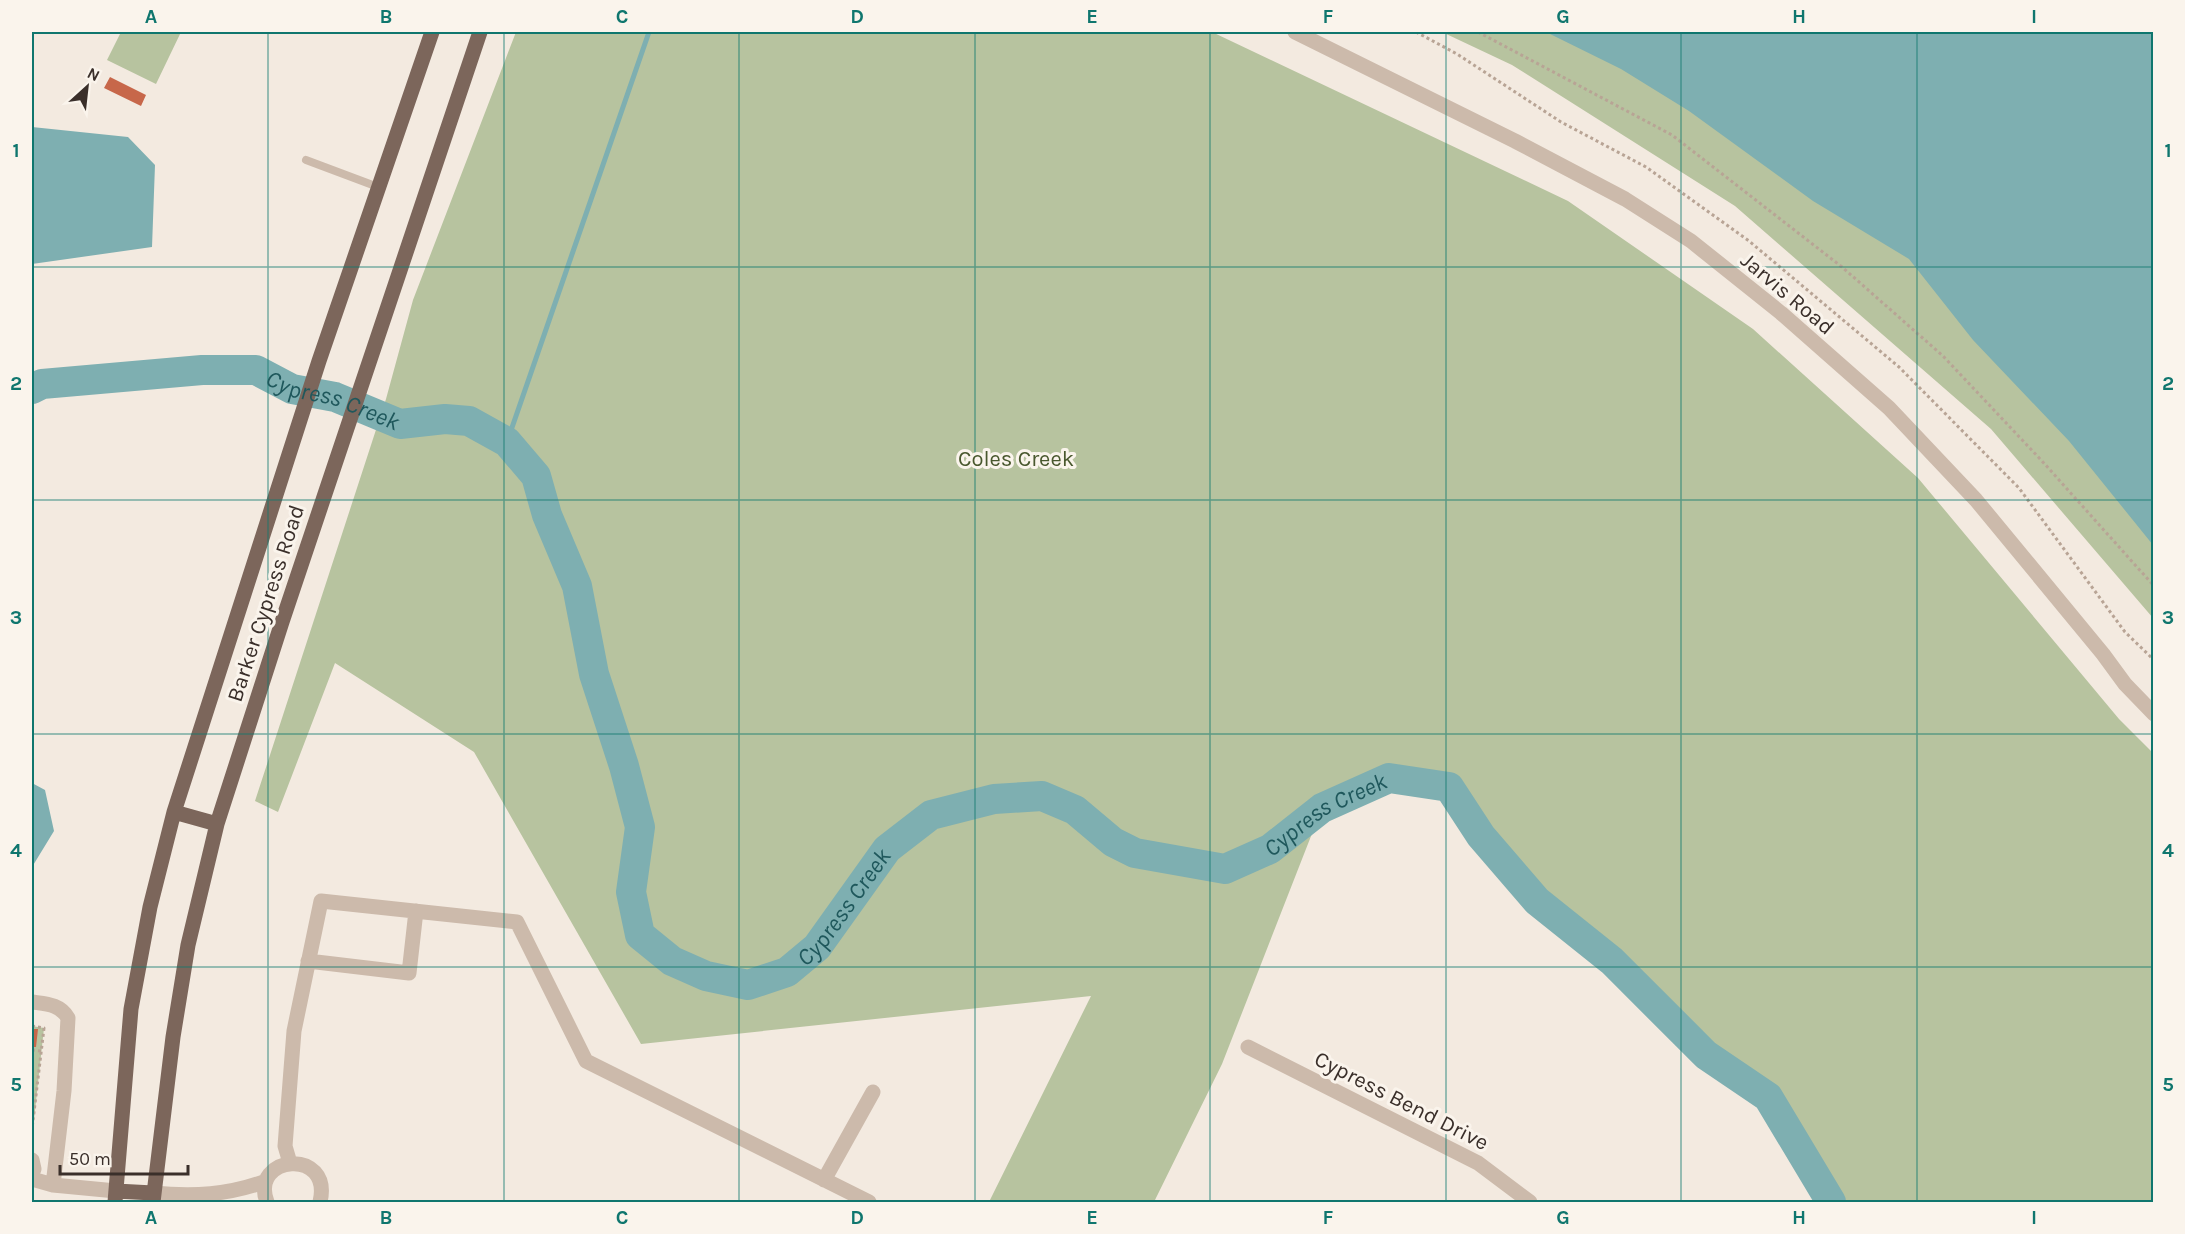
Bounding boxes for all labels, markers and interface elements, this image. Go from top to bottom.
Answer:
text: A [145,5,158,28]
text: B [380,5,392,28]
text: C [616,5,628,28]
text: D [850,5,864,28]
text: E [1086,5,1098,28]
text: F [1323,5,1334,28]
text: G [1556,5,1570,28]
text: H [1792,5,1806,28]
text: I [2031,5,2037,28]
north arrow [57,57,117,117]
text: N [84,63,103,85]
text: 1 [12,139,20,162]
text: 1 [2164,139,2172,162]
street label: Jarvis Road [1735,247,1839,340]
water label: Cypress Creek [261,364,404,437]
text: 2 [10,372,22,395]
text: 2 [2162,372,2174,395]
park label: Coles Creek [958,446,1074,472]
street label: Barker Cypress Road [222,502,310,705]
text: 3 [10,606,22,629]
text: 3 [2162,606,2174,629]
water label: Cypress Creek [1258,766,1392,862]
text: 4 [10,839,22,862]
text: 4 [2162,839,2174,862]
water label: Cypress Creek [791,842,897,972]
street label: Cypress Bend Drive [1310,1046,1493,1156]
text: 5 [10,1073,22,1096]
text: 5 [2162,1073,2174,1096]
scale bar [60,1138,188,1176]
text: 50 m [69,1148,111,1170]
text: A [145,1206,158,1229]
text: B [380,1206,392,1229]
text: C [616,1206,628,1229]
text: D [850,1206,864,1229]
text: E [1086,1206,1098,1229]
text: F [1323,1206,1334,1229]
text: G [1556,1206,1570,1229]
text: H [1792,1206,1806,1229]
text: I [2031,1206,2037,1229]

